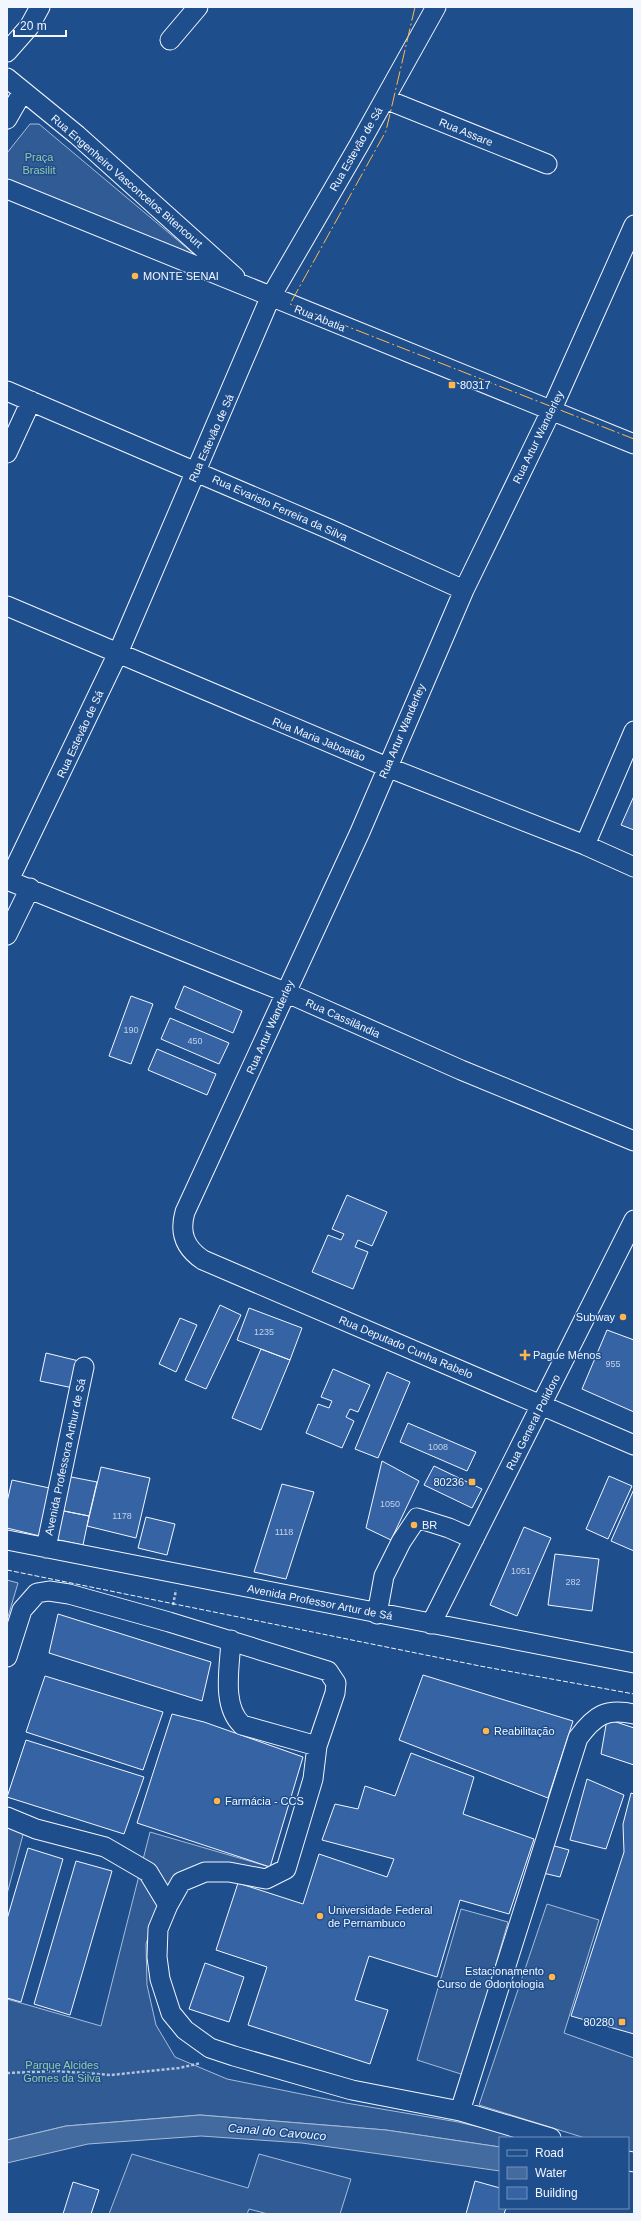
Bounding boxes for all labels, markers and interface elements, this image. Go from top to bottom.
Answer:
scale bar [14,12,66,38]
text: 20 m [20,19,47,33]
street label: Rua Estevão de Sá [327,104,385,193]
street label: Rua Engenheiro Vasconcelos Bitencourt [49,112,205,250]
street label: Rua Assare [437,116,495,148]
park label: Praça Brasilit [22,151,56,176]
place label: MONTE SENAI [143,270,219,282]
marker: MONTE SENAI [130,271,140,281]
street label: Rua Abatia [293,302,348,334]
place label: 80317 [460,379,491,391]
marker: 80317 [447,380,457,390]
street label: Rua Artur Wanderley [510,388,566,485]
street label: Rua Estevão de Sá [186,391,236,484]
street label: Rua Evaristo Ferreira da Silva [211,473,350,544]
street label: Rua Artur Wanderley [377,681,428,780]
street label: Rua Estevão de Sá [55,688,106,779]
street label: Rua Maria Jaboatão [271,715,367,763]
street label: Rua Artur Wanderley [244,978,296,1076]
street label: Rua Cassilândia [304,996,383,1040]
house number: 190 [123,1025,139,1035]
house number: 450 [187,1036,203,1046]
place label: Subway [576,1311,615,1323]
marker: Subway [618,1312,628,1322]
street label: Rua Deputado Cunha Rabelo [337,1313,475,1381]
house number: 1235 [254,1327,274,1337]
place label: Pague Menos [533,1349,601,1361]
marker: Pague Menos [520,1350,530,1360]
house number: 955 [605,1359,621,1369]
street label: Rua General Polidoro [504,1372,562,1472]
street label: Avenida Professora Arthur de Sá [42,1377,88,1537]
house number: 1008 [428,1442,448,1452]
place label: 80236 [433,1476,464,1488]
marker: 80236 [467,1477,477,1487]
house number: 1050 [380,1499,400,1509]
house number: 1178 [112,1511,132,1521]
place label: BR [422,1519,437,1531]
marker: BR [409,1520,419,1530]
house number: 1118 [275,1527,293,1537]
house number: 1051 [511,1566,531,1576]
house number: 282 [565,1577,581,1587]
street label: Avenida Professor Artur de Sá [246,1582,395,1622]
place label: Reabilitação [494,1725,555,1737]
marker: Reabilitação [481,1726,491,1736]
place label: Farmácia - CCS [225,1795,304,1807]
marker: Farmácia - CCS [212,1796,222,1806]
place label: Universidade Federal de Pernambuco [328,1904,433,1929]
marker: Universidade Federal de Pernambuco [315,1911,325,1921]
place label: Estacionamento Curso de Odontologia [437,1965,545,1990]
marker: Estacionamento Curso de Odontologia [547,1972,557,1982]
place label: 80280 [583,2016,614,2028]
marker: 80280 [617,2017,627,2027]
park label: Parque Alcides Gomes da Silva [23,2059,102,2084]
water label: Canal do Cavouco [227,2121,327,2143]
legend [499,2137,629,2209]
text: Road [535,2146,564,2160]
text: Water [535,2166,567,2180]
text: Building [535,2186,578,2200]

